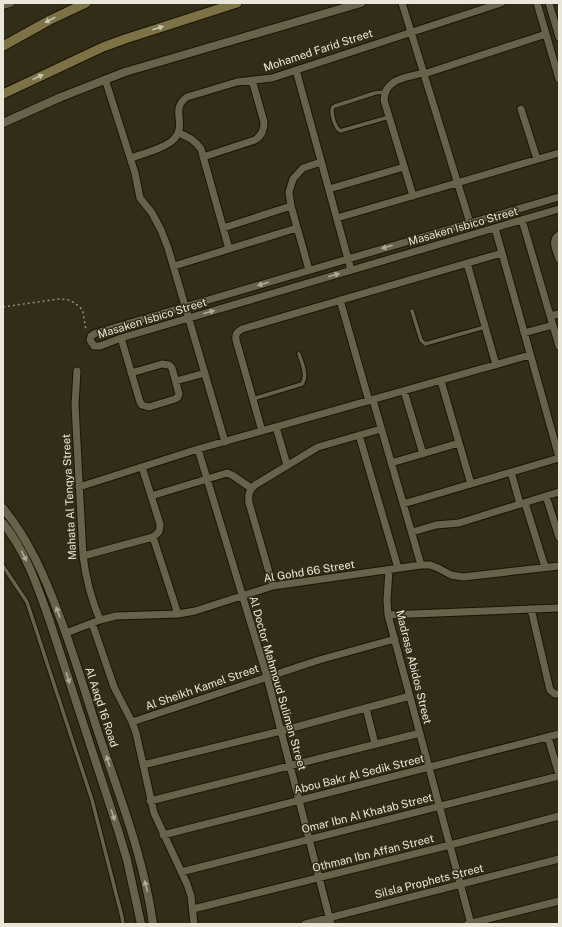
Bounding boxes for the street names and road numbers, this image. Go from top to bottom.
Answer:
street label: Mohamed Farid Street [262,27,374,73]
street label: Masaken Isbico Street [407,205,519,247]
street label: Masaken Isbico Street [96,296,208,340]
street label: Mahata Al Tenqya Street [60,434,78,560]
street label: Al Gohd 66 Street [263,558,355,584]
street label: Al Doctor Mahmoud Suliman Street [247,594,309,772]
street label: Madrasa Abidos Street [394,609,434,725]
street label: Al Sheikh Kamel Street [144,662,260,712]
street label: Al Aaqd 16 Road [83,665,121,749]
street label: Abou Bakr Al Sedik Street [293,752,425,796]
street label: Omar Ibn Al Khatab Street [300,791,434,835]
street label: Othman Ibn Affan Street [311,832,435,874]
street label: Silsla Prophets Street [373,862,485,900]

